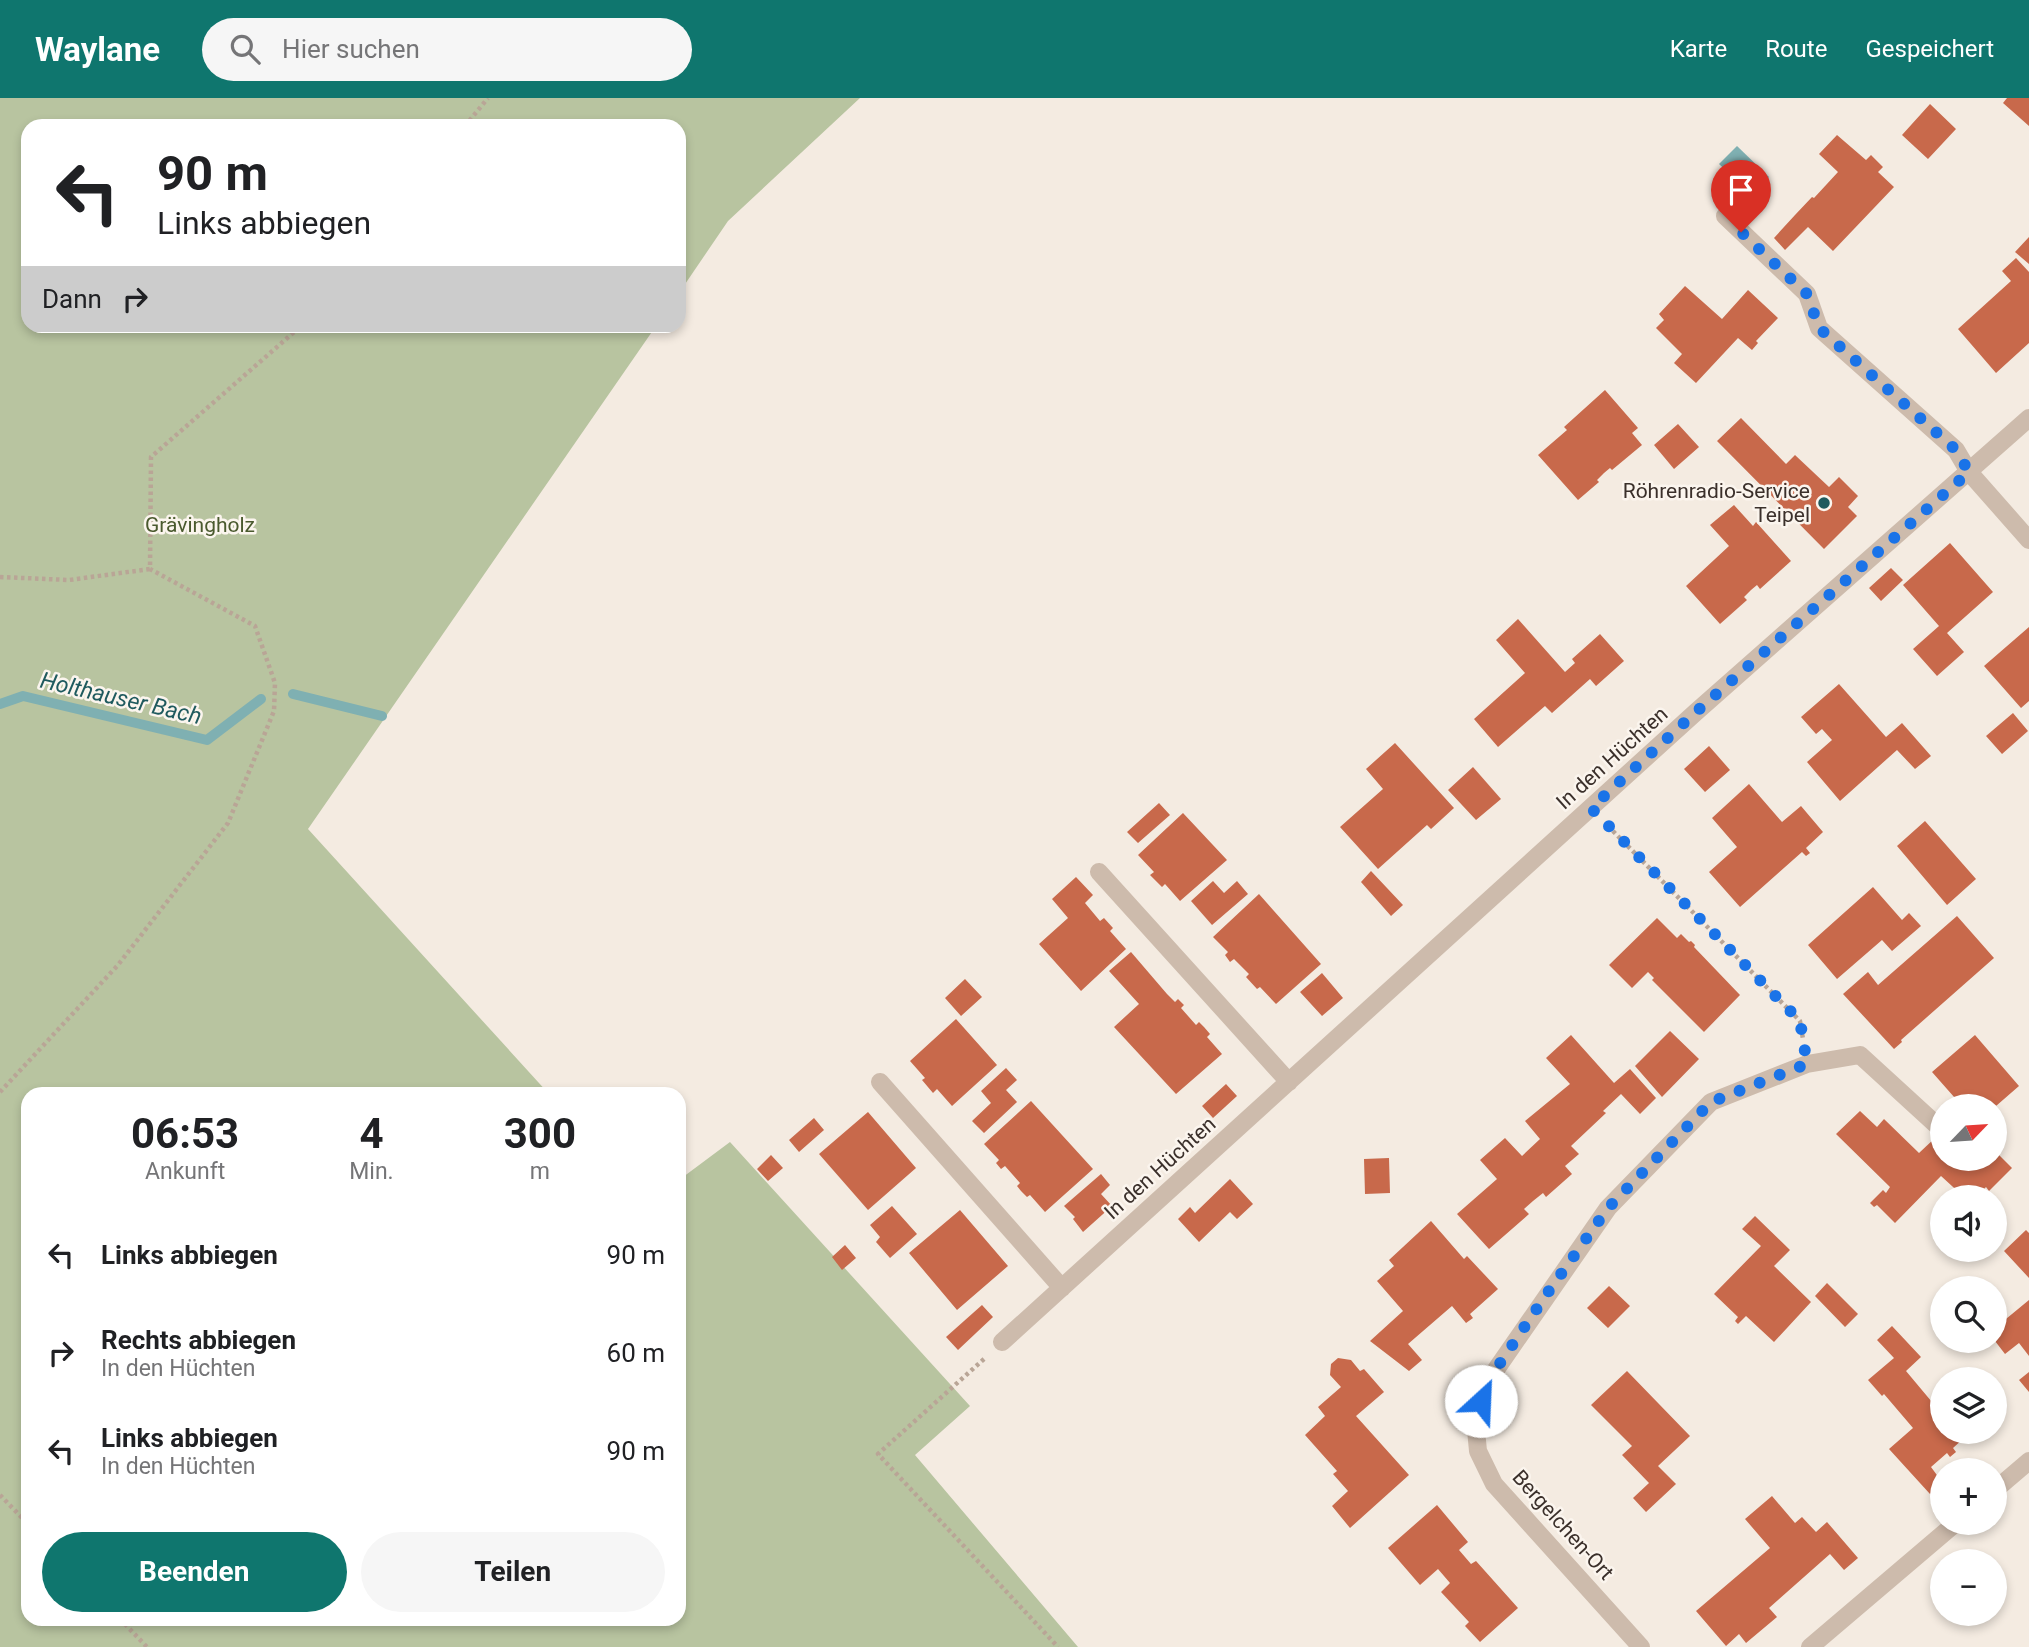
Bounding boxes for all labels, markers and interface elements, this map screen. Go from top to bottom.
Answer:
search box [202,18,692,81]
text: Waylane [35,30,160,69]
icon: search [226,30,264,68]
text: Hier suchen [282,34,420,64]
text: Karte [1670,35,1727,63]
text: Route [1765,35,1827,63]
text: Gespeichert [1865,35,1994,63]
text: 90 m [157,145,268,202]
icon: left [42,147,133,238]
pin [1711,160,1771,232]
icon: arrive [1722,171,1760,209]
text: Links abbiegen [157,204,371,242]
icon: right [116,280,154,318]
text: Dann [42,284,102,314]
place label: Röhrenradio-Service Teipel [1623,479,1810,527]
marker: Röhrenradio-Service Teipel [1816,495,1832,511]
park label: Grävingholz [145,513,255,537]
water label: Holthauser Bach [38,667,204,730]
street label: In den Hüchten [1552,702,1672,814]
north arrow [1930,1094,2007,1171]
map controls [1930,1094,2007,1626]
text: 06:53 [131,1109,239,1158]
text: 4 [359,1109,384,1158]
text: 300 [504,1109,576,1158]
street label: In den Hüchten [1100,1112,1220,1224]
text: Ankunft [145,1158,225,1185]
text: Min. [349,1158,394,1185]
text: m [530,1158,550,1185]
button: sound [1930,1185,2007,1262]
icon: left [42,1236,80,1274]
text: Links abbiegen [101,1240,278,1270]
text: 90 m [607,1240,665,1270]
button: search [1930,1276,2007,1353]
text: Rechts abbiegen [101,1325,296,1355]
icon: right [42,1334,80,1372]
text: 60 m [607,1338,665,1368]
text: In den Hüchten [101,1355,255,1382]
position arrow [1444,1364,1518,1438]
button: layers [1930,1367,2007,1444]
text: Links abbiegen [101,1423,278,1453]
icon: left [42,1432,80,1470]
text: 90 m [607,1436,665,1466]
text: In den Hüchten [101,1453,255,1480]
button: + [1930,1458,2007,1535]
street label: Bergelchen-Ort [1508,1465,1619,1585]
button: Beenden [42,1532,347,1612]
button: Teilen [361,1532,665,1612]
button: − [1930,1549,2007,1626]

